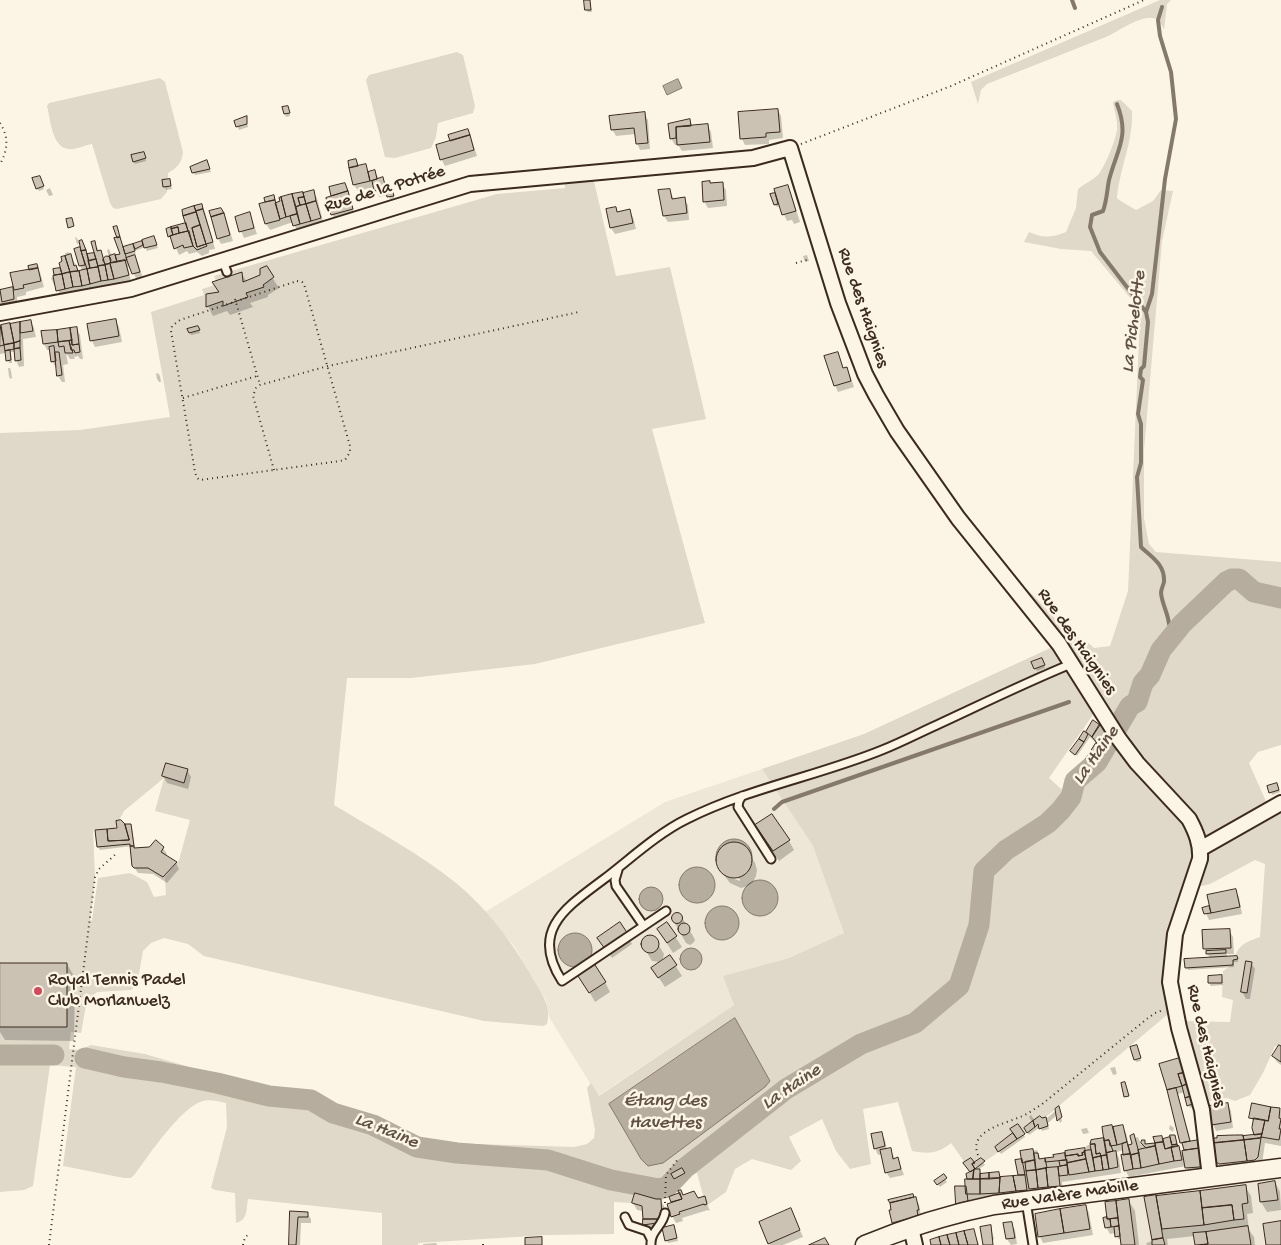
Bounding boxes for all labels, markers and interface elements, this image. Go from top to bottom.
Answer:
street label: Rue de la Potrée [322,161,448,219]
street label: Rue des Haignies [831,245,893,371]
water label: La Pichelotte [1117,270,1153,374]
street label: Rue des Haignies [1031,585,1121,699]
water label: La Haine [1069,722,1125,790]
place label: Royal Tennis Padel Club Morlanwelz [48,970,186,1012]
street label: Rue des Haignies [1180,983,1230,1109]
marker: Royal Tennis Padel Club Morlanwelz [32,985,44,997]
water label: La Haine [758,1060,826,1116]
water label: Étang des Havettes [624,1091,706,1135]
water label: La Haine [351,1109,421,1155]
street label: Rue Valère Mabille [1000,1176,1140,1216]

